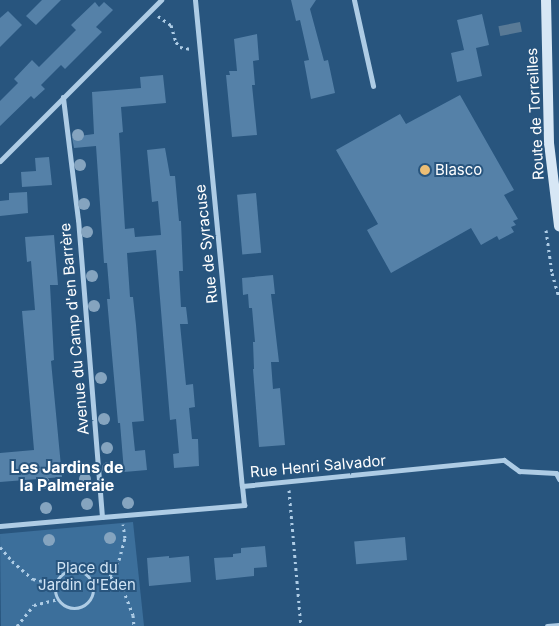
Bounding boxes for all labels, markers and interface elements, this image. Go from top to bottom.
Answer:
street label: Route de Torreilles [523,47,547,181]
place label: Blasco [435,161,482,179]
marker: Blasco [419,164,431,176]
street label: Rue de Syracuse [191,183,221,305]
street label: Avenue du Camp d'en Barrère [56,222,92,436]
street label: Rue Henri Salvador [249,451,387,481]
district label: Les Jardins de la Palmeraie [11,457,123,495]
park label: Place du Jardin d'Eden [38,558,136,593]

